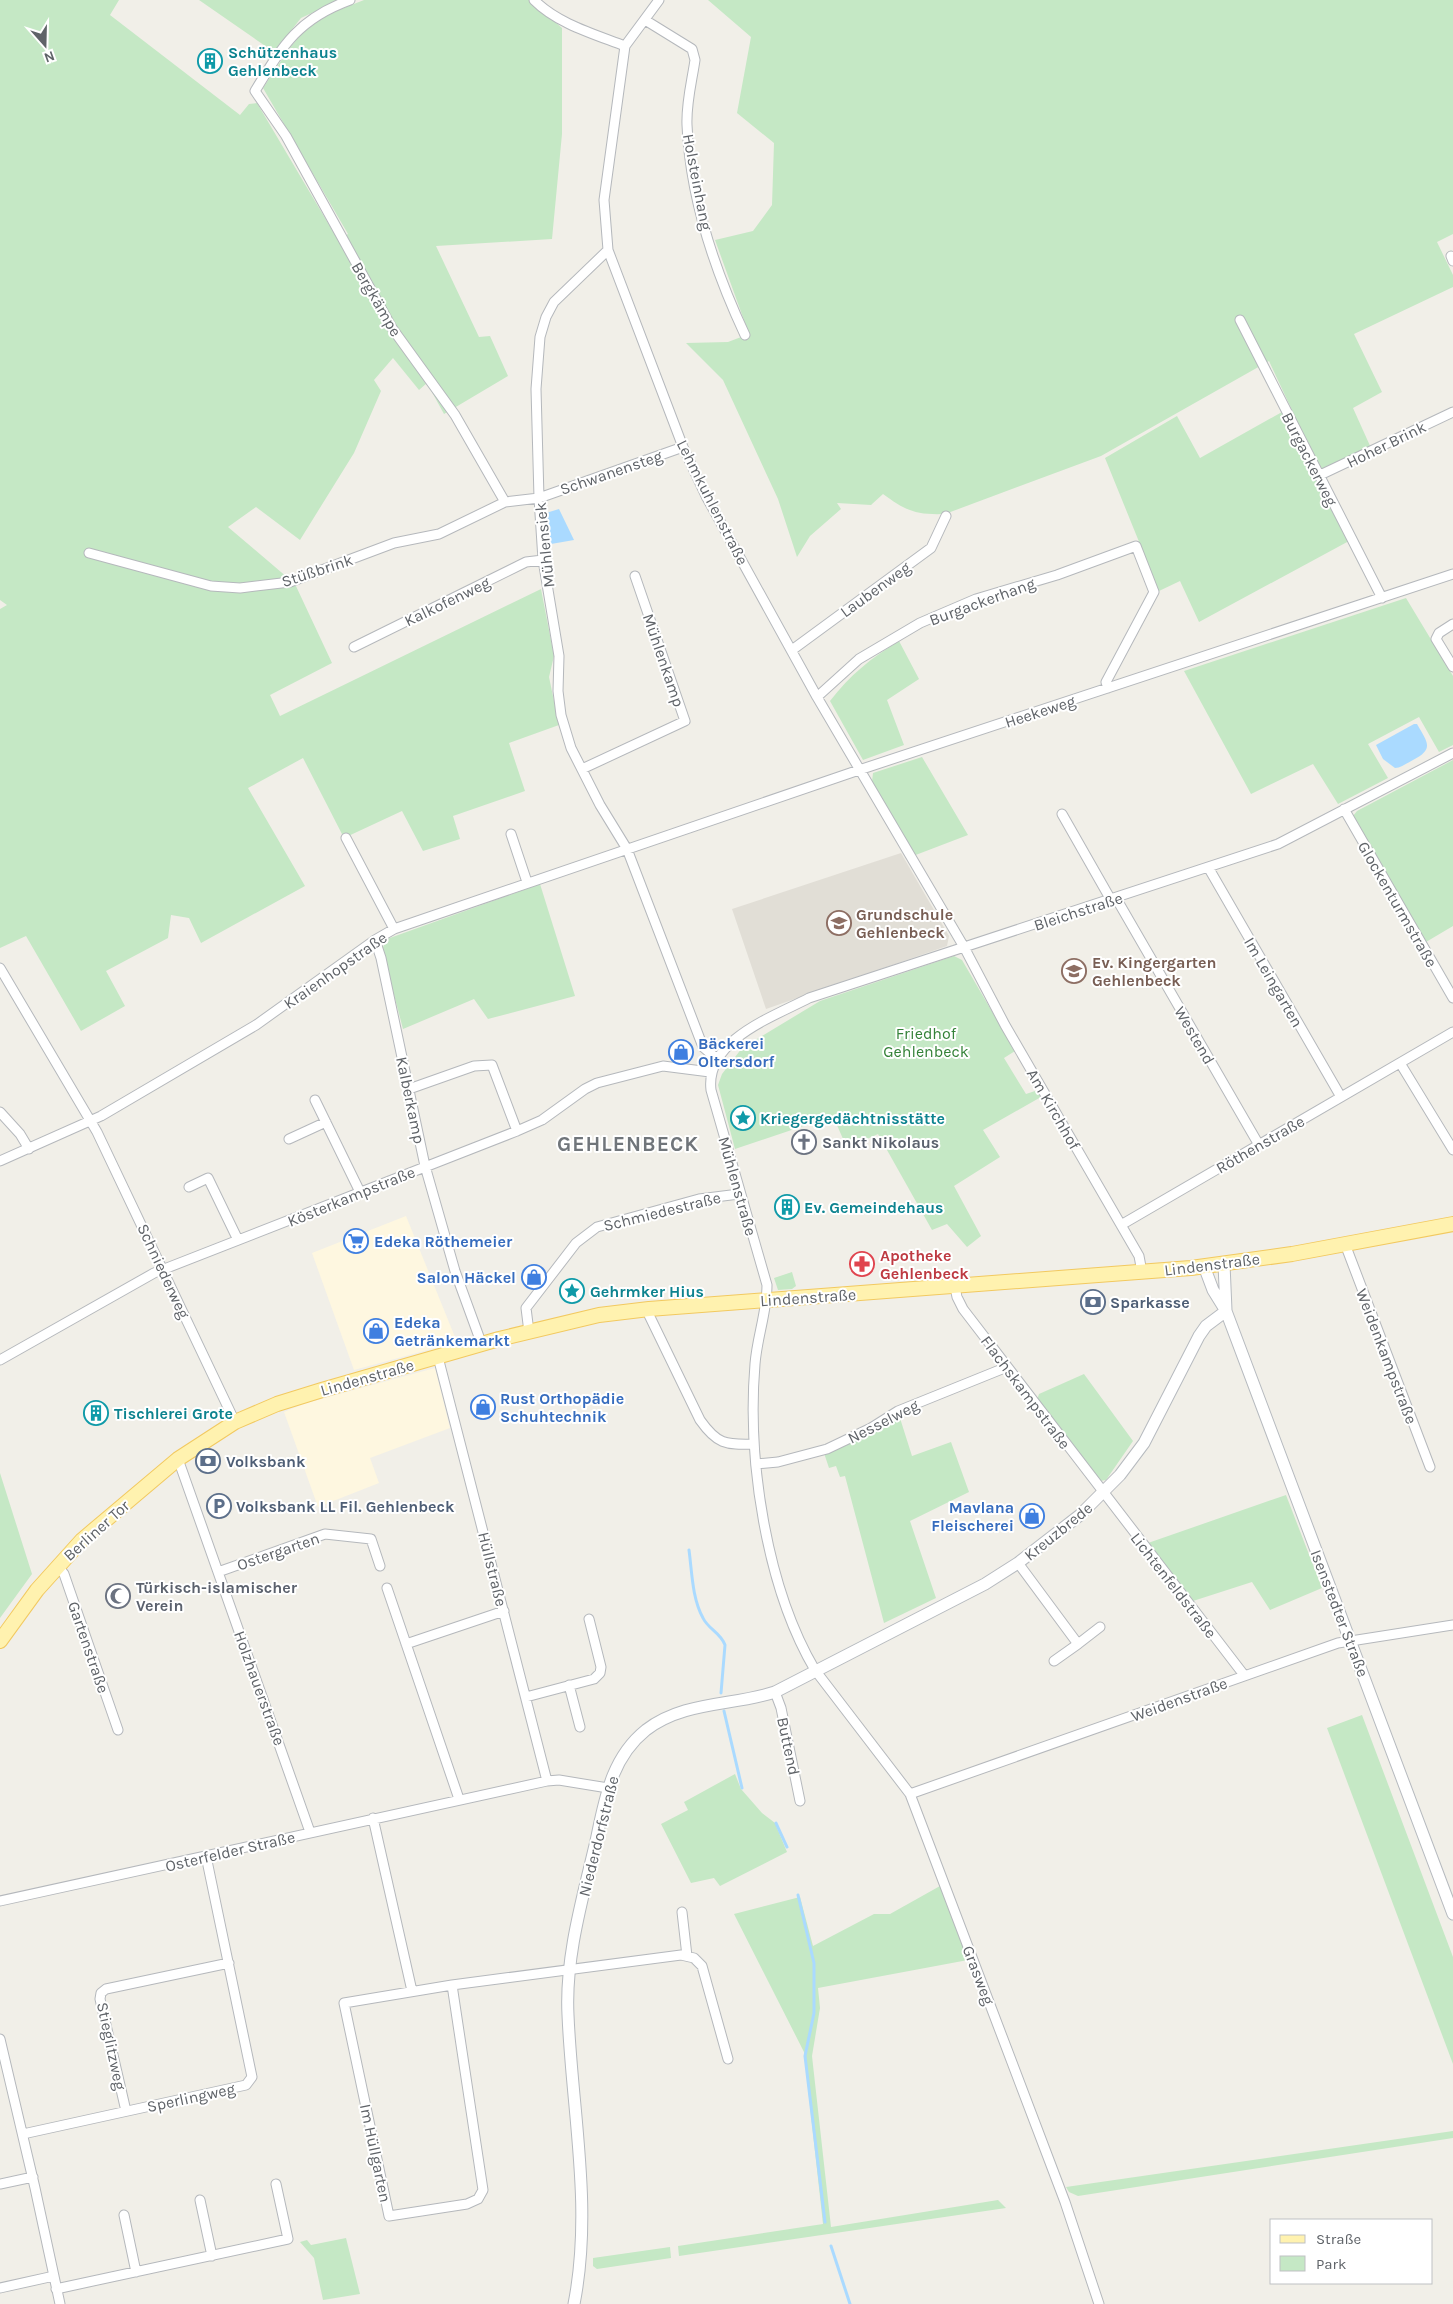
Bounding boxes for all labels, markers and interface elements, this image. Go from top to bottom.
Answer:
north arrow [20,20,70,70]
place label: Schützenhaus Gehlenbeck [228,43,337,80]
text: N [42,47,57,66]
building icon: Schützenhaus Gehlenbeck [197,48,223,74]
street label: Holsteinhang [679,132,716,232]
street label: Bergkämpe [348,259,406,340]
street label: Burgackerweg [1278,409,1341,509]
street label: Hoher Brink [1343,417,1429,472]
street label: Lehmkuhlenstraße [673,436,752,568]
street label: Schwanensteg [557,446,665,499]
street label: Mühlensiek [531,501,558,589]
street label: Stüßbrink [279,550,355,591]
street label: Laubenweg [836,558,914,621]
street label: Kalkofenweg [401,573,493,630]
street label: Burgackerhang [927,573,1038,629]
street label: Mühlenkamp [639,611,688,709]
street label: Heekeweg [1002,691,1078,732]
street label: Glockenturmstraße [1354,838,1441,971]
street label: Bleichstraße [1031,888,1125,935]
place label: Grundschule Gehlenbeck [856,905,953,942]
school or university icon: Grundschule Gehlenbeck [826,910,852,936]
street label: Kraienhopstraße [280,928,391,1013]
street label: Im Leingarten [1240,934,1307,1031]
place label: Ev. Kingergarten Gehlenbeck [1092,953,1217,990]
school or university icon: Ev. Kingergarten Gehlenbeck [1061,958,1087,984]
street label: Westend [1170,1003,1219,1068]
park label: Friedhof Gehlenbeck [883,1024,969,1061]
place label: Bäckerei Oltersdorf [698,1034,774,1071]
shop icon: Bäckerei Oltersdorf [668,1039,694,1065]
street label: Kalberkamp [392,1055,429,1145]
street label: Am Kirchhof [1023,1066,1085,1153]
place icon: Kriegergedächtnisstätte [730,1105,756,1131]
place label: Kriegergedächtnisstätte [760,1109,945,1128]
street label: Röthenstraße [1213,1111,1308,1177]
church icon: Sankt Nikolaus [791,1129,817,1155]
district label: GEHLENBECK [557,1132,699,1156]
place label: Sankt Nikolaus [822,1133,939,1152]
street label: Mühlenstraße [714,1134,761,1238]
street label: Kösterkampstraße [285,1162,418,1231]
street label: Schmiedestraße [601,1188,723,1235]
building icon: Ev. Gemeindehaus [774,1194,800,1220]
place label: Ev. Gemeindehaus [804,1198,943,1217]
street label: Schniederweg [133,1221,194,1322]
supermarket icon: Edeka Röthemeier [343,1228,369,1254]
place label: Edeka Röthemeier [374,1232,513,1251]
place label: Apotheke Gehlenbeck [880,1246,969,1283]
street label: Lindenstraße [1163,1249,1261,1280]
pharmacy icon: Apotheke Gehlenbeck [849,1251,875,1277]
shop icon: Salon Häckel [521,1264,547,1290]
place label: Salon Häckel [417,1268,516,1287]
place icon: Gehrmker Hius [559,1278,585,1304]
place label: Gehrmker Hius [590,1282,704,1301]
street label: Lindenstraße [759,1285,857,1310]
street label: Weidenkampstraße [1352,1286,1421,1426]
bank icon: Sparkasse [1080,1289,1106,1315]
place label: Sparkasse [1110,1293,1190,1312]
place label: Edeka Getränkemarkt [394,1313,510,1350]
shop icon: Edeka Getränkemarkt [363,1318,389,1344]
street label: Flachskampstraße [977,1332,1074,1453]
street label: Lindenstraße [318,1355,416,1400]
place label: Rust Orthopädie Schuhtechnik [500,1389,624,1426]
shop icon: Rust Orthopädie Schuhtechnik [470,1394,496,1420]
street label: Nesselweg [844,1395,922,1448]
building icon: Tischlerei Grote [83,1400,109,1426]
place label: Tischlerei Grote [114,1404,233,1423]
bank icon: Volksbank [195,1448,221,1474]
place label: Volksbank [226,1452,306,1471]
parking icon: Volksbank LL Fil. Gehlenbeck [206,1493,232,1519]
street label: Berliner Tor [60,1496,133,1565]
place label: Volksbank LL Fil. Gehlenbeck [236,1497,455,1516]
place label: Mavlana Fleischerei [931,1498,1014,1535]
street label: Kreuzbrede [1020,1498,1096,1565]
shop icon: Mavlana Fleischerei [1019,1503,1045,1529]
street label: Ostergarten [234,1528,322,1574]
street label: Lichtenfeldstraße [1126,1529,1221,1642]
street label: Hüllstraße [474,1530,511,1608]
street label: Isenstedter Straße [1306,1547,1373,1680]
place label: Türkisch-islamischer Verein [136,1578,298,1615]
mosque icon: Türkisch-islamischer Verein [105,1583,131,1609]
street label: Gartenstraße [64,1599,113,1696]
street label: Holzhauerstraße [230,1628,289,1748]
street label: Weidenstraße [1128,1673,1230,1726]
street label: Buttend [773,1715,804,1777]
street label: Niederdorfstraße [574,1774,623,1898]
street label: Osterfelder Straße [163,1827,297,1876]
street label: Grasweg [959,1943,999,2008]
street label: Stieglitzweg [93,2000,130,2092]
street label: Sperlingweg [145,2079,237,2116]
street label: Im Hüllgarten [356,2102,395,2204]
legend [1270,2219,1433,2284]
text: Straße [1316,2230,1361,2248]
text: Park [1316,2255,1346,2273]

